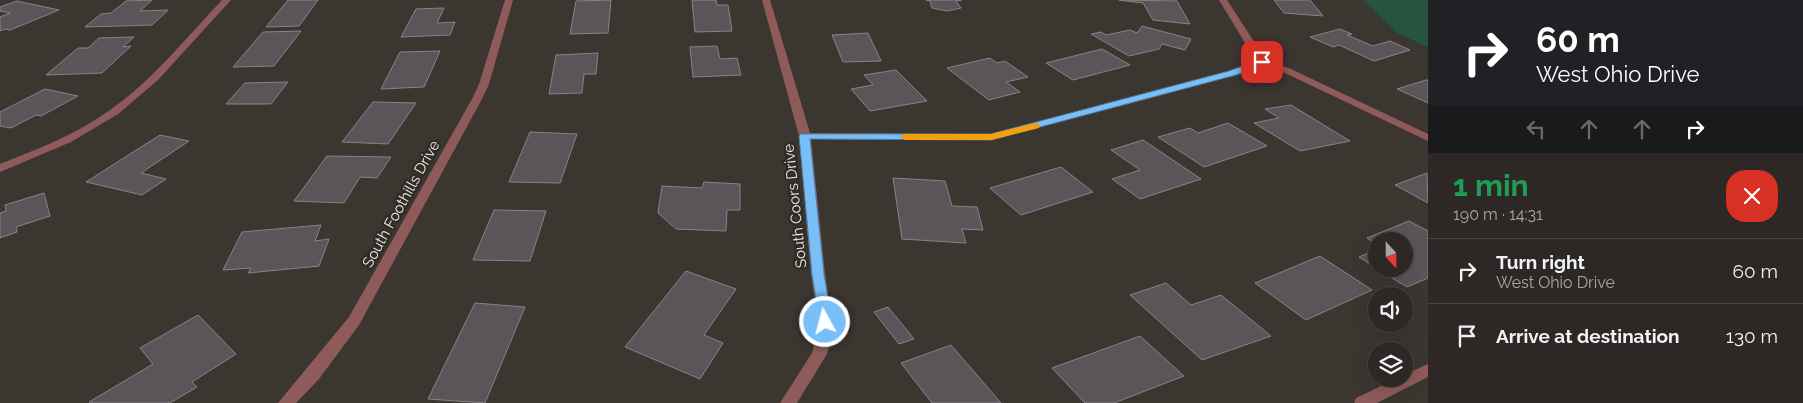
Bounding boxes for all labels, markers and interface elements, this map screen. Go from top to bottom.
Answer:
text: 60 m [1536,19,1620,60]
icon: right [1453,20,1518,85]
pin [1241,41,1283,83]
icon: arrive [1248,48,1276,76]
text: West Ohio Drive [1536,61,1699,87]
icon: left [1522,115,1550,143]
icon: ahead [1575,115,1603,143]
icon: ahead [1628,115,1656,143]
icon: right [1681,115,1709,143]
street label: South Foothills Drive [359,137,444,271]
street label: South Coors Drive [780,143,810,269]
text: 1 min [1453,168,1529,203]
button: close [1726,170,1778,222]
text: 190 m · 14:31 [1453,205,1543,224]
north arrow [1368,232,1412,278]
map controls [1368,232,1413,387]
text: Turn right [1496,251,1585,273]
icon: right [1453,257,1481,285]
text: 60 m [1733,260,1778,282]
text: West Ohio Drive [1496,273,1615,292]
button: sound [1368,287,1413,332]
position arrow [798,295,850,347]
icon: arrive [1453,322,1481,350]
text: Arrive at destination [1496,325,1680,347]
text: 130 m [1726,325,1778,347]
button: layers [1368,342,1413,387]

